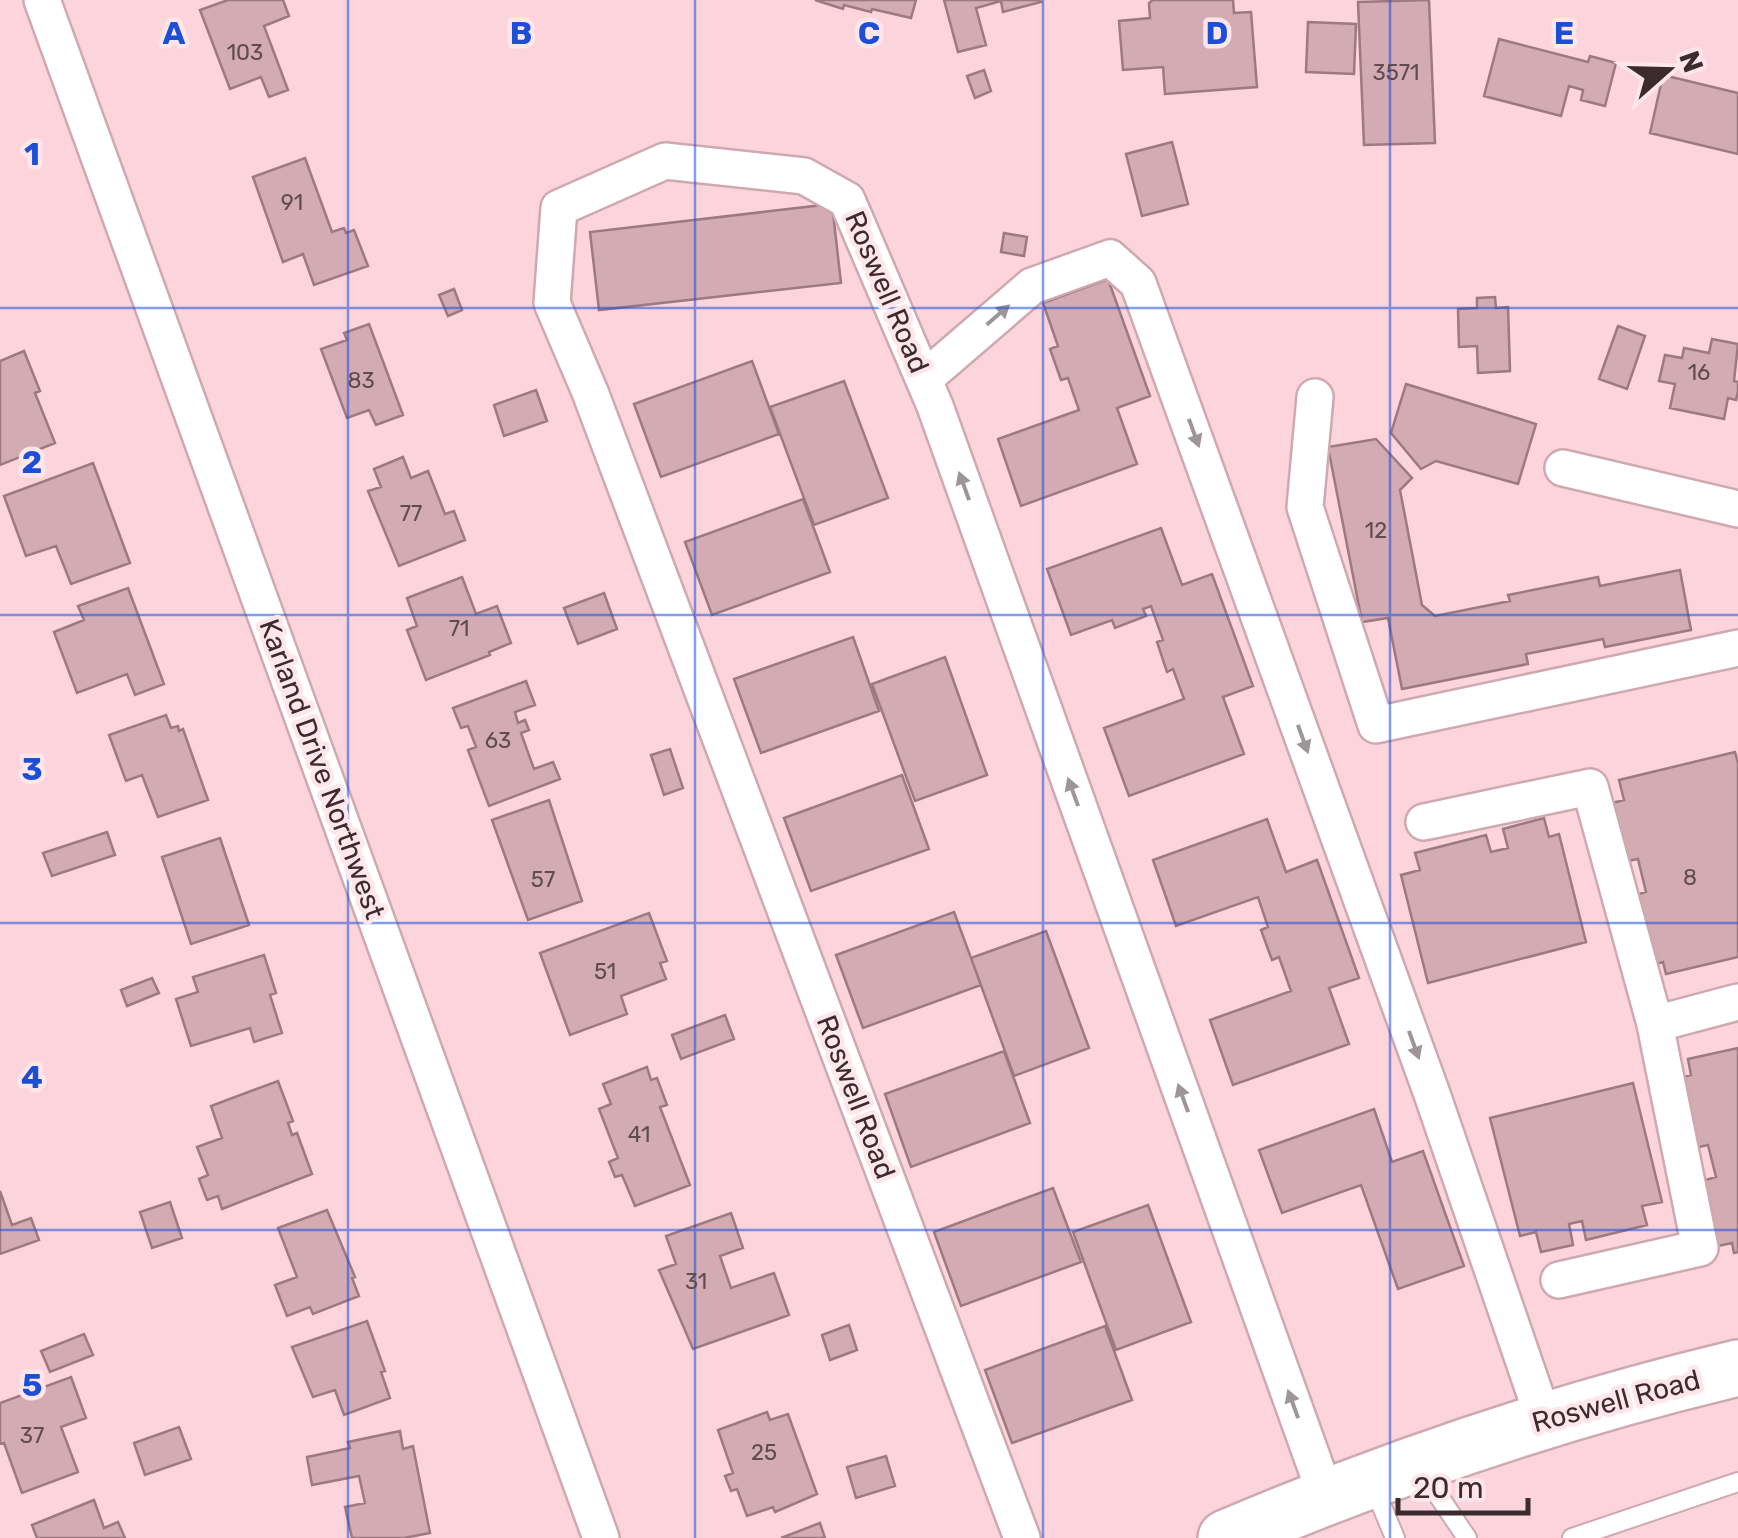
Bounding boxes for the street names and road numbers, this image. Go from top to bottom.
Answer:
street label: Roswell Road [838,206,936,378]
street label: Karland Drive Northwest [252,615,392,923]
street label: Roswell Road [810,1010,902,1184]
street label: Roswell Road [1528,1363,1704,1439]

